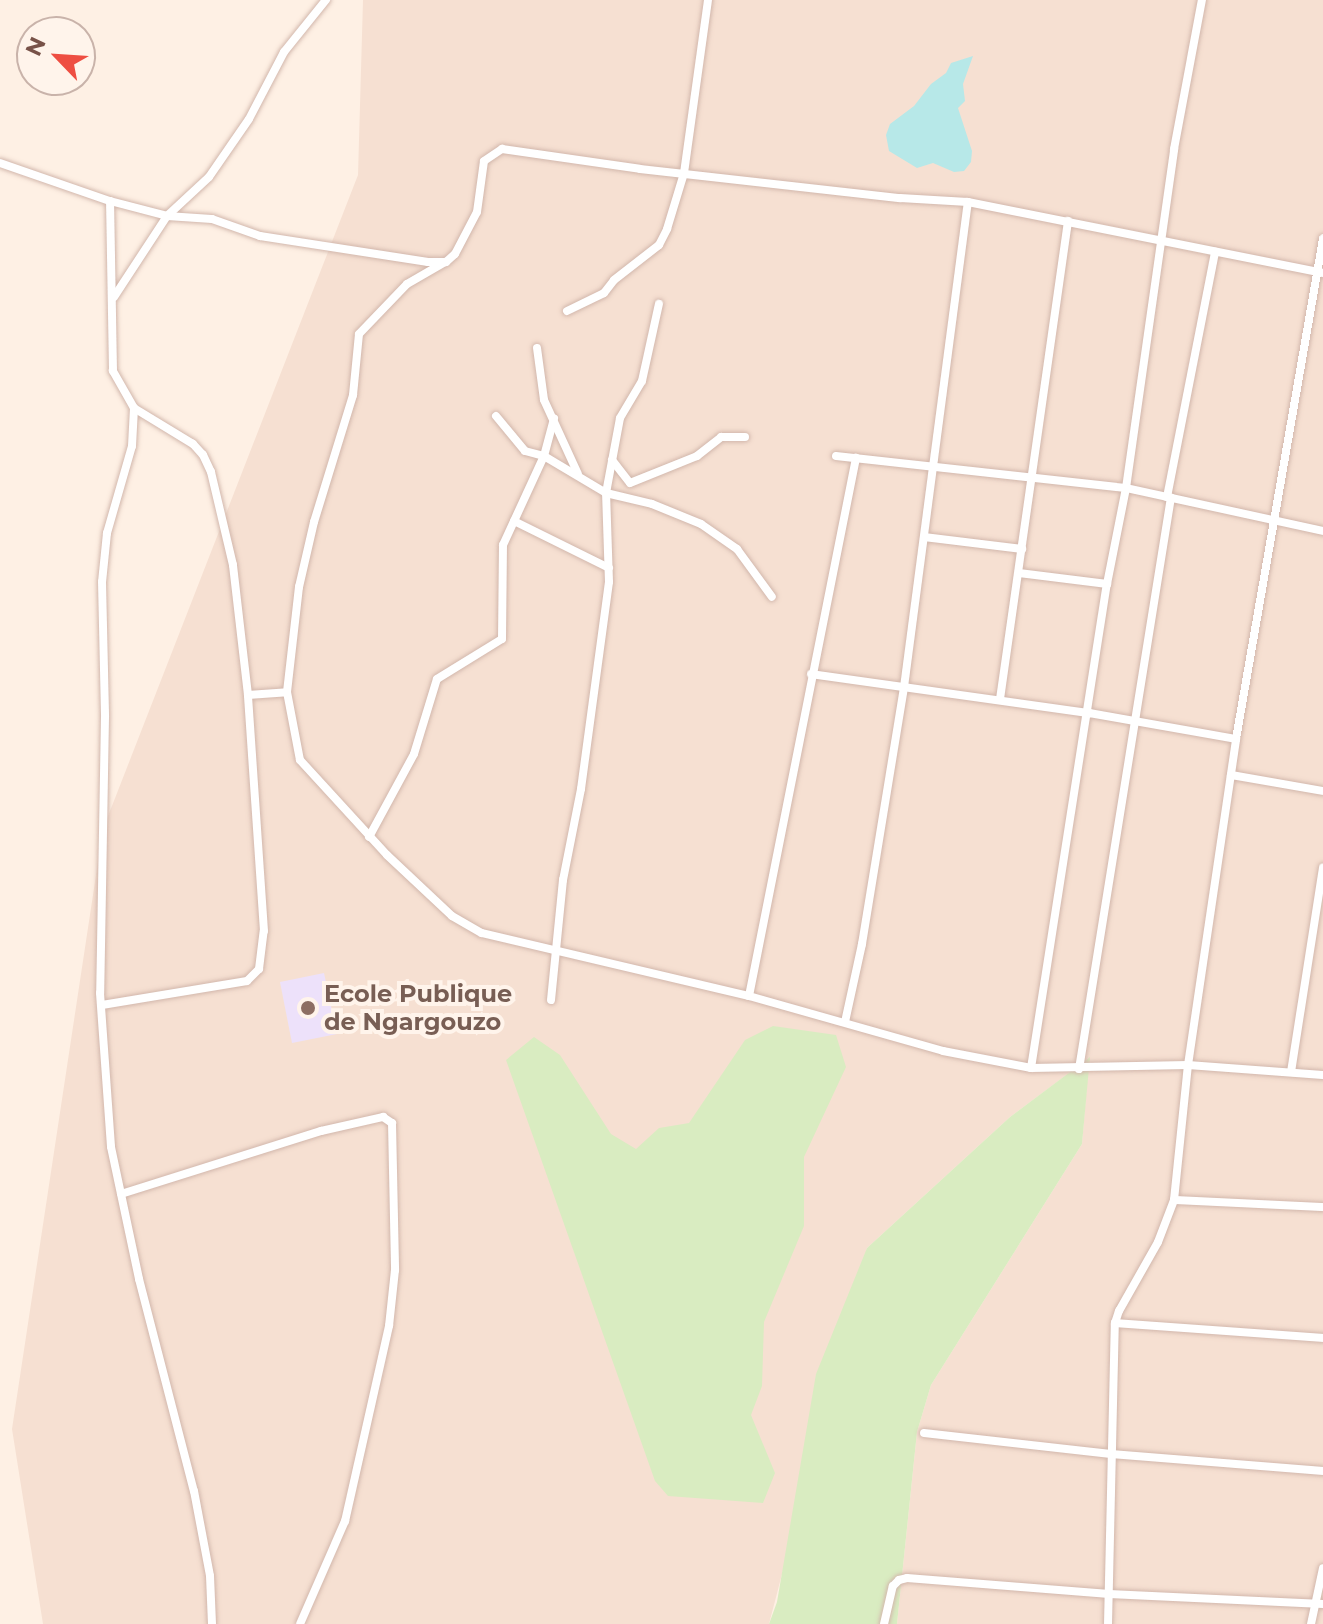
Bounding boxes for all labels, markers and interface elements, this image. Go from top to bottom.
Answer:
north arrow [16,16,96,96]
text: N [20,33,52,60]
place label: Ecole Publique de Ngargouzo [324,980,512,1036]
marker: Ecole Publique de Ngargouzo [299,999,317,1017]

